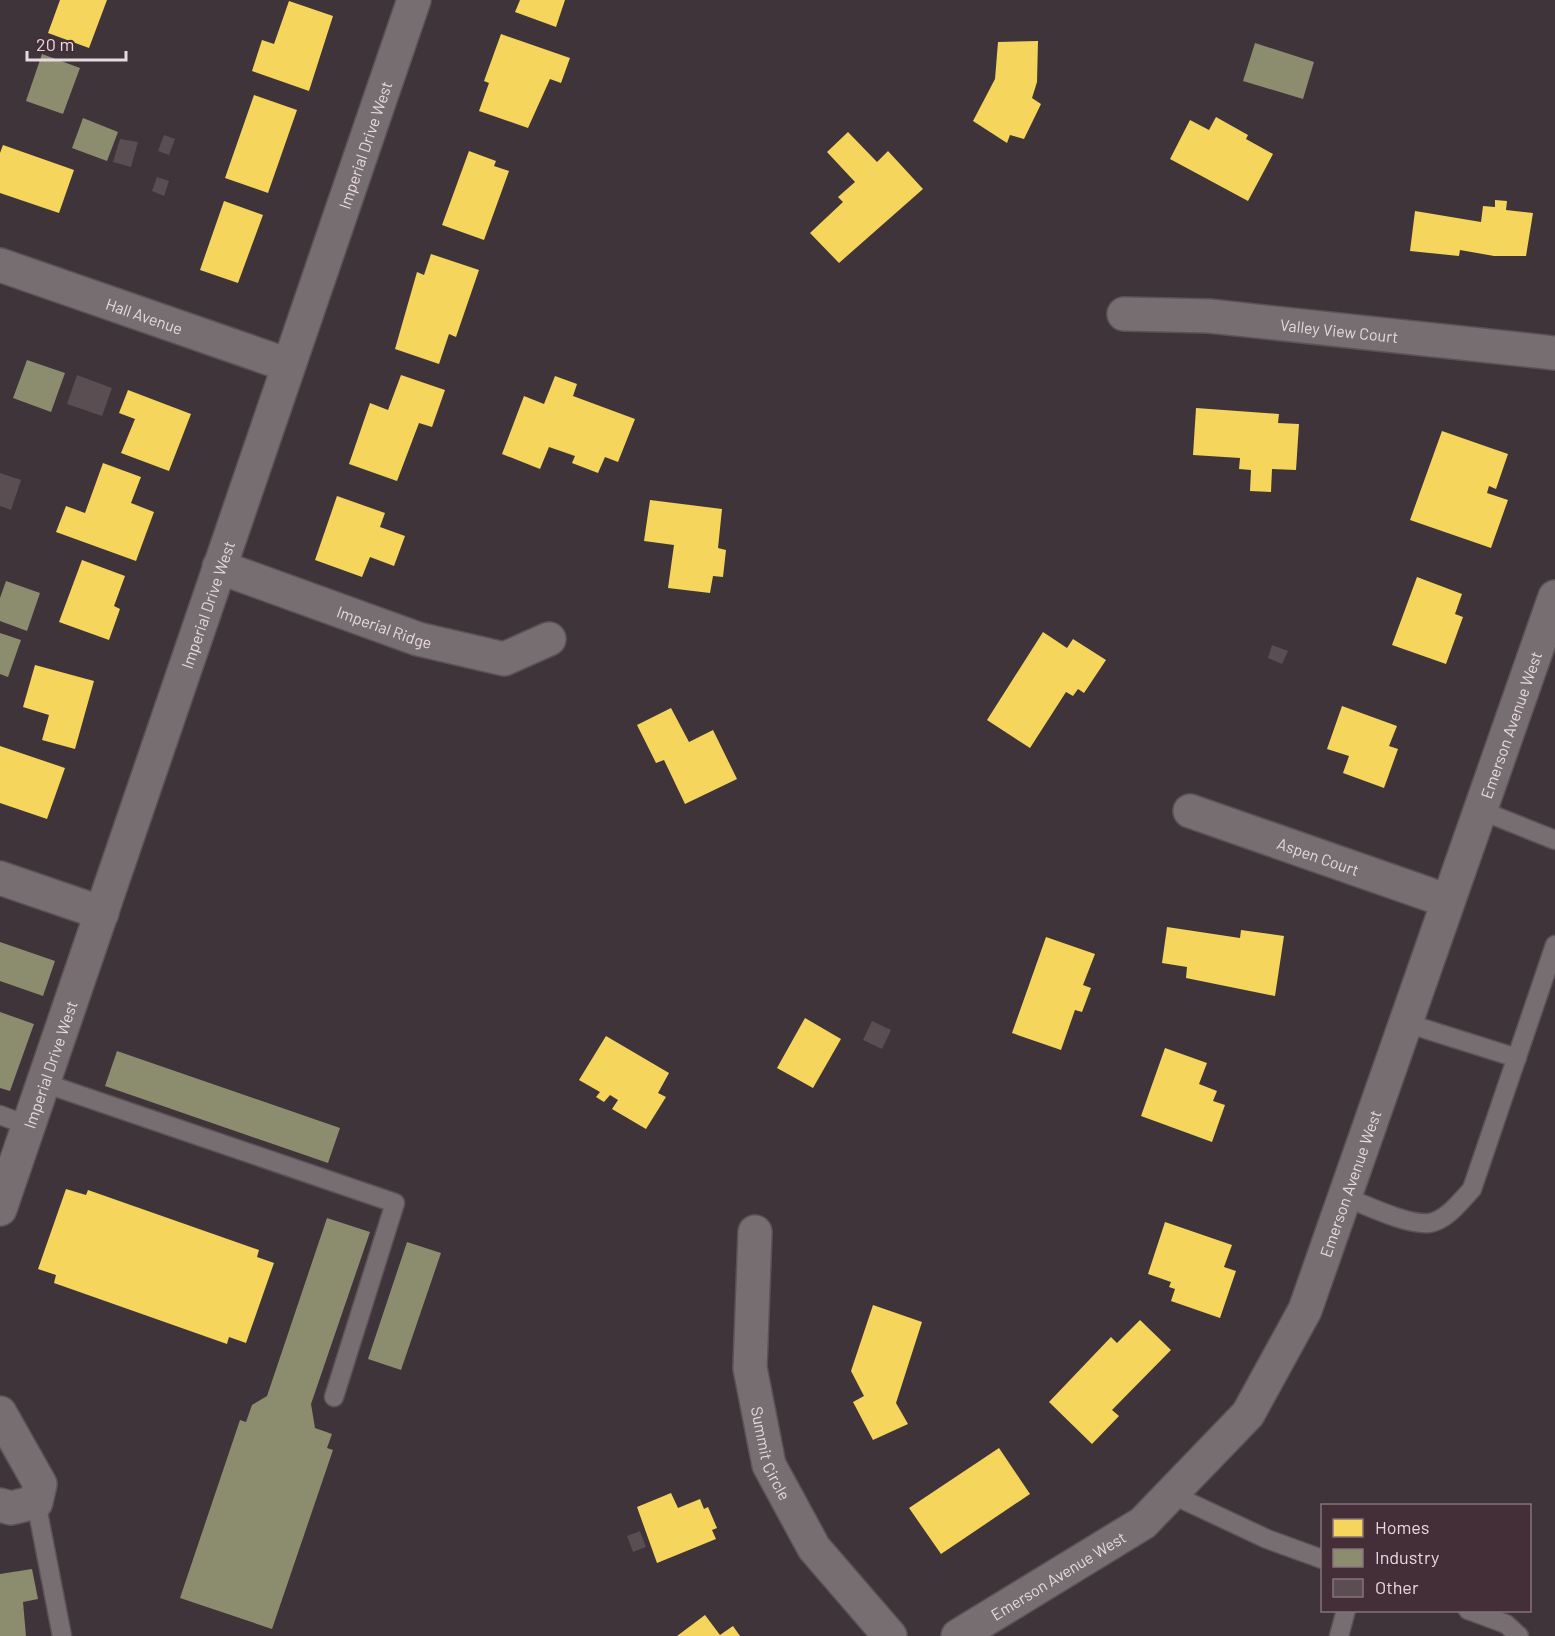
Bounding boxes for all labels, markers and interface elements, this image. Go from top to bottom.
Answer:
scale bar [27,24,126,62]
text: 20 m [36,33,74,55]
street label: Imperial Drive West [334,78,395,211]
street label: Hall Avenue [104,293,185,337]
street label: Valley View Court [1279,314,1399,346]
street label: Imperial Drive West [176,538,238,671]
street label: Imperial Ridge [335,601,434,651]
street label: Emerson Avenue West [1476,649,1545,801]
street label: Aspen Court [1275,833,1362,879]
street label: Imperial Drive West [19,998,80,1131]
street label: Emerson Avenue West [1315,1107,1384,1259]
street label: Summit Circle [748,1405,795,1503]
legend [1321,1504,1531,1612]
text: Homes [1375,1516,1429,1538]
street label: Emerson Avenue West [987,1527,1129,1623]
text: Industry [1375,1546,1439,1568]
text: Other [1375,1576,1419,1598]

